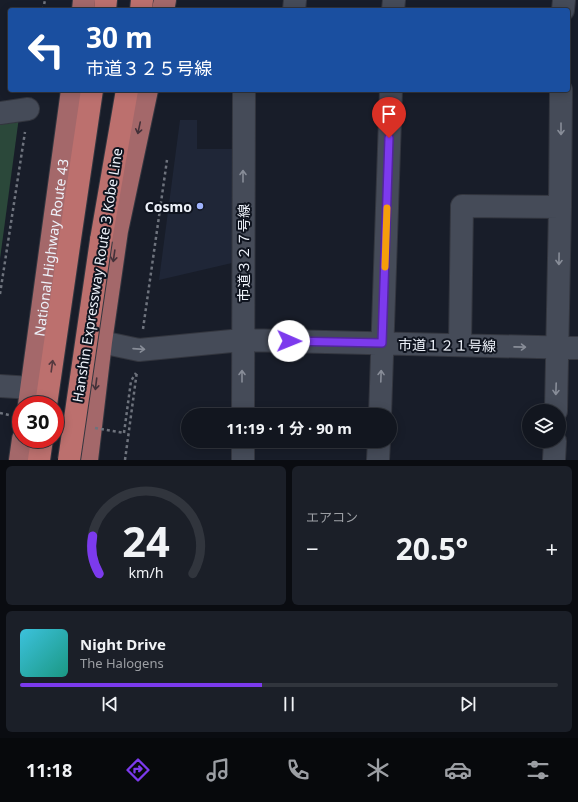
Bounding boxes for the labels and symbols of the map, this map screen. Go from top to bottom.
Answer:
pin [372,97,406,138]
one-way arrow [135,121,143,134]
one-way arrow [557,122,565,135]
street label: Hanshin Expressway Route 3 Kobe Line [67,146,127,404]
street label: National Highway Route 43 [29,158,72,337]
one-way arrow [239,170,247,183]
place label: Cosmo [145,197,192,216]
marker: Cosmo [195,201,205,211]
street label: 市道３２７号線 [234,204,253,302]
one-way arrow [110,249,118,262]
one-way arrow [555,252,563,265]
position arrow [268,320,310,362]
street label: 市道１２１号線 [398,335,496,355]
one-way arrow [513,343,526,351]
one-way arrow [132,345,145,353]
one-way arrow [48,360,56,373]
one-way arrow [238,370,246,383]
one-way arrow [377,370,385,383]
one-way arrow [92,377,100,390]
one-way arrow [553,382,560,395]
speed limit sign: 30 [12,396,64,448]

